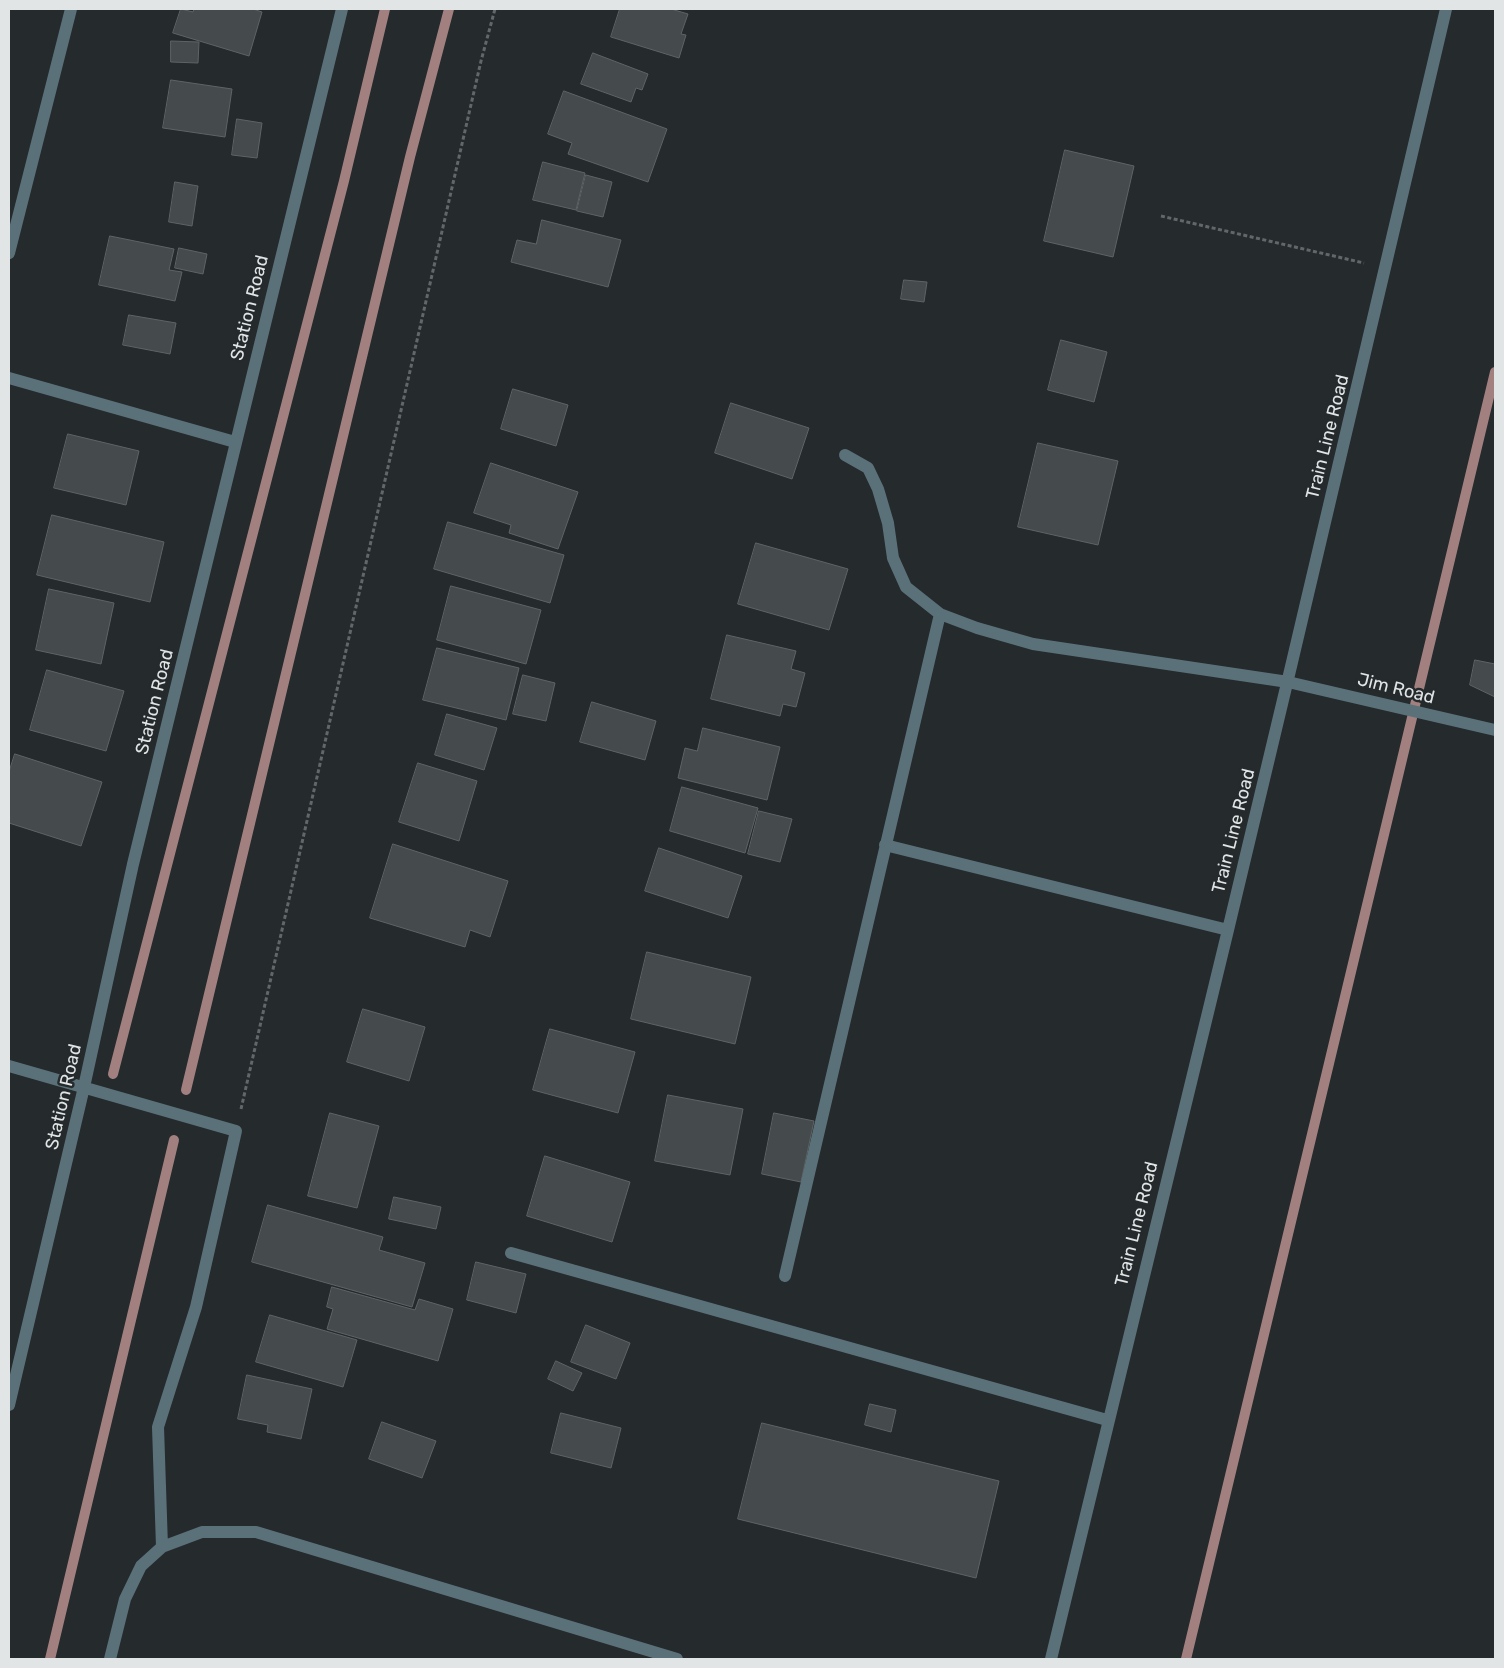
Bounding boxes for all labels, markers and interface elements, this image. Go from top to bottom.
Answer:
street label: Station Road [226,253,274,363]
street label: Train Line Road [1302,372,1354,502]
street label: Station Road [131,647,179,757]
street label: Jim Road [1355,669,1437,709]
street label: Train Line Road [1208,766,1260,896]
street label: Station Road [41,1042,87,1152]
street label: Train Line Road [1111,1159,1163,1289]

